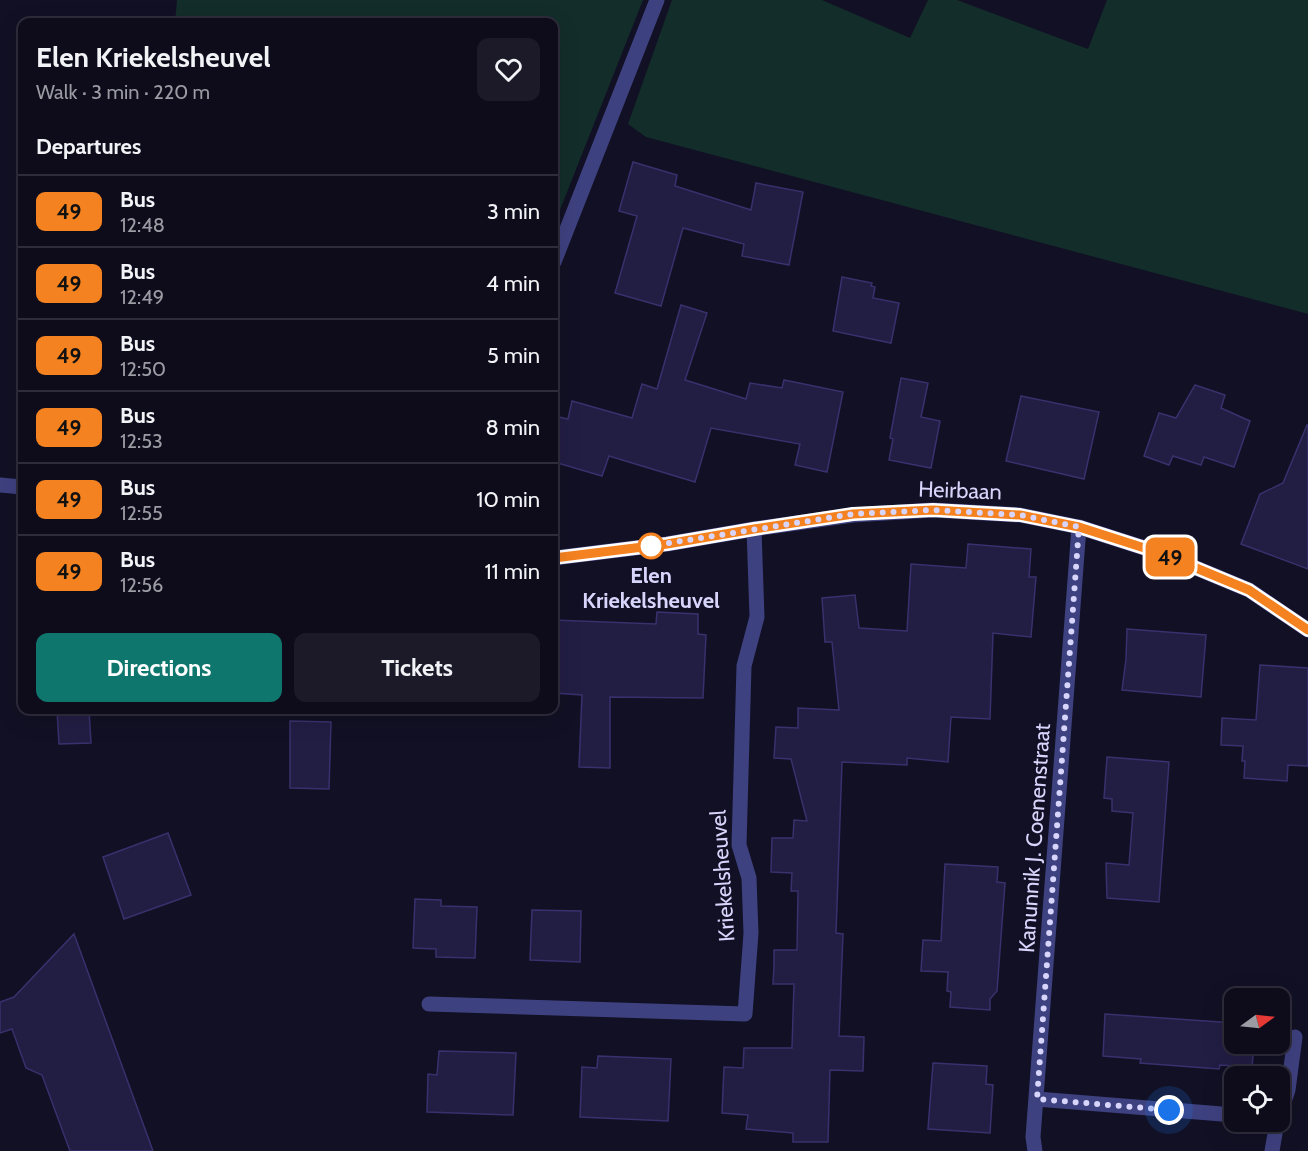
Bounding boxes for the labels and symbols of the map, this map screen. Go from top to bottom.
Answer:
street label: Heirbaan [918,476,1002,505]
marker: Elen Kriekelsheuvel [638,533,664,559]
line badge: 49 [1143,538,1197,576]
place label: Elen Kriekelsheuvel [582,562,720,614]
street label: Kanunnik J. Coenenstraat [1013,722,1056,954]
street label: Kriekelsheuvel [704,808,741,943]
north arrow [1224,988,1290,1054]
your location [1154,1095,1184,1125]

